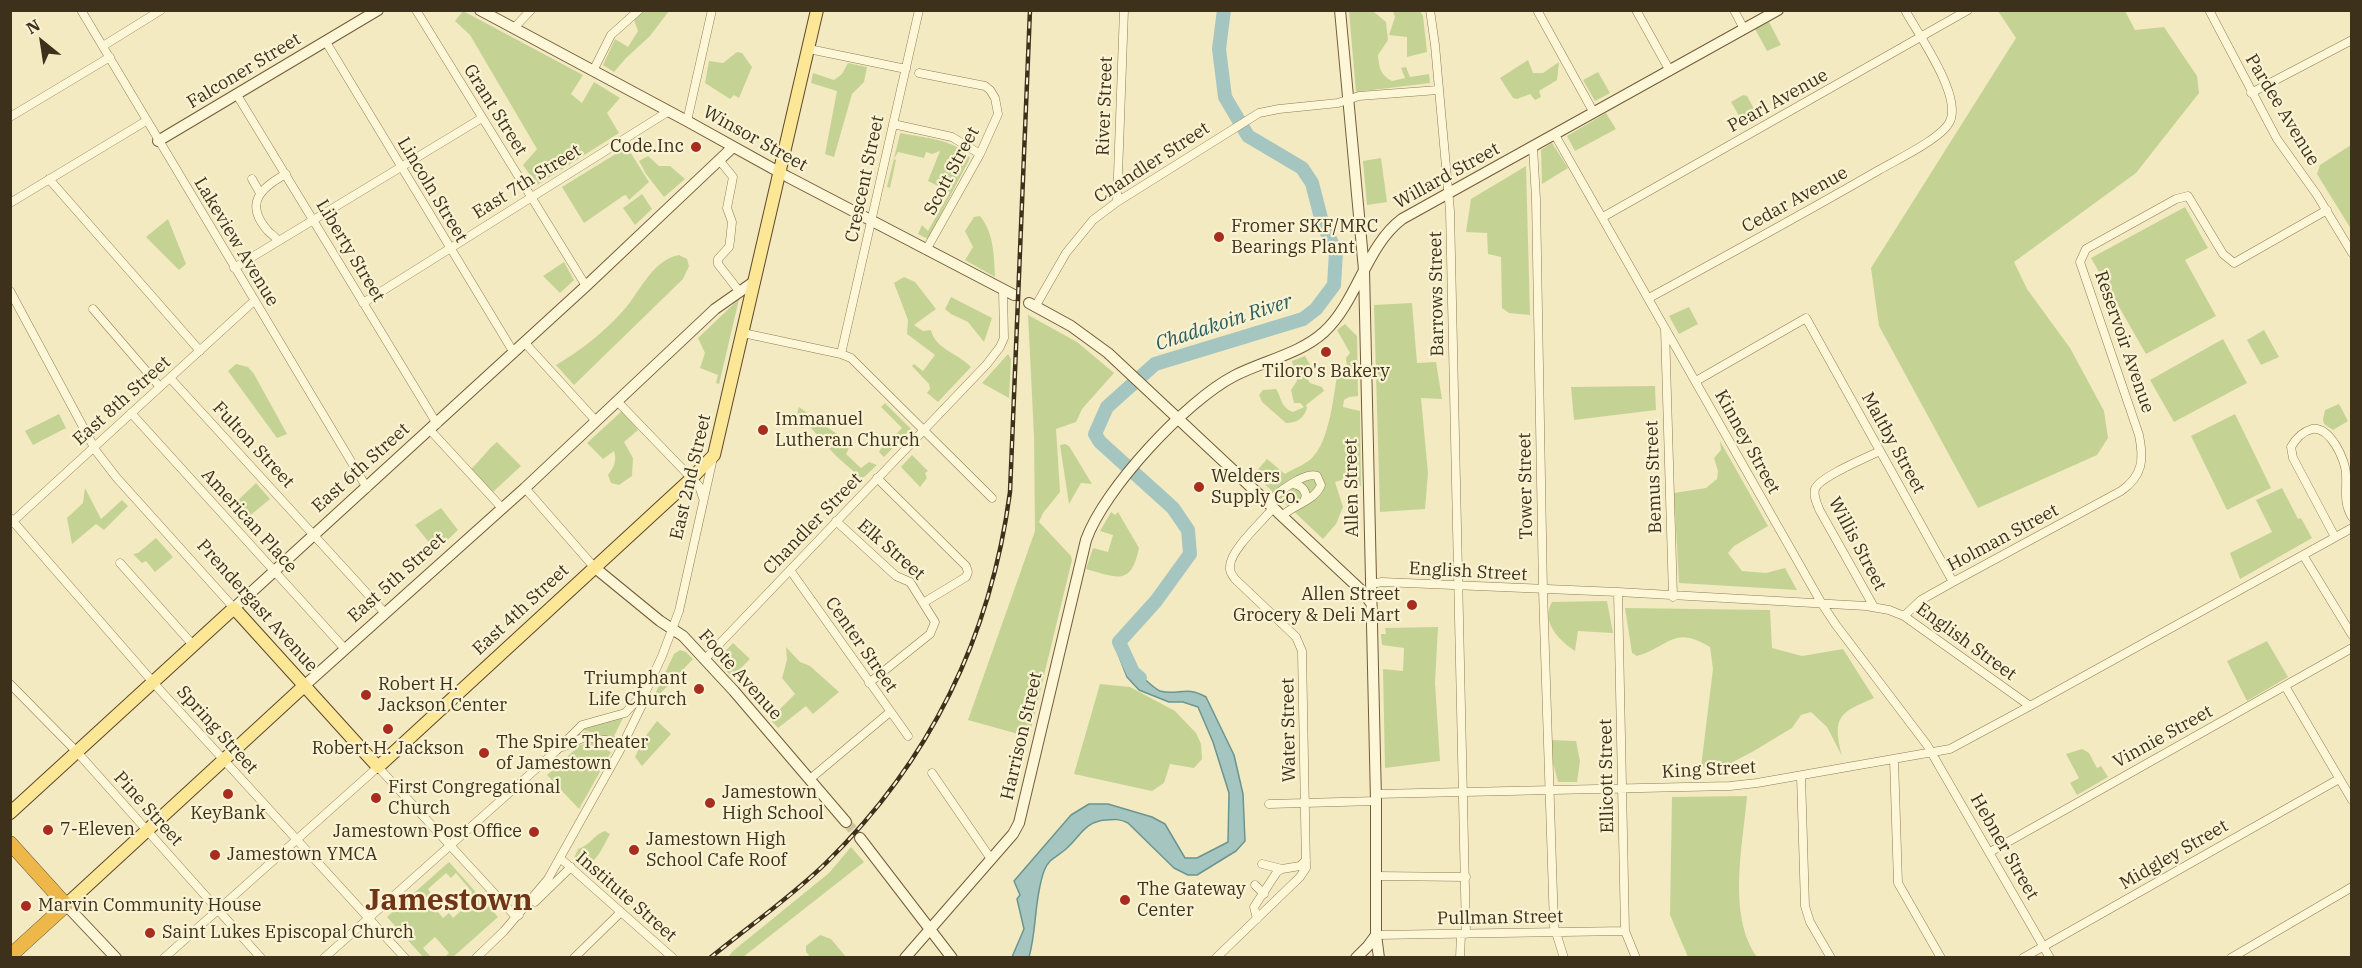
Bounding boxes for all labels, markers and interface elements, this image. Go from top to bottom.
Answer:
north arrow [12,12,72,72]
text: N [23,15,43,38]
street label: Falconer Street [183,29,305,113]
street label: Pardee Avenue [2240,50,2324,170]
street label: River Street [1092,56,1118,156]
street label: Grant Street [458,60,532,160]
street label: Pearl Avenue [1724,65,1832,137]
street label: Winsor Street [699,101,811,177]
street label: Crescent Street [841,114,889,244]
street label: Chandler Street [1090,118,1214,208]
street label: Scott Street [920,123,984,219]
street label: Lincoln Street [392,134,472,246]
place label: Code.Inc [610,136,684,158]
street label: Willard Street [1391,138,1503,214]
street label: East 7th Street [469,140,585,224]
marker: Code.Inc [689,140,703,154]
street label: Cedar Avenue [1738,162,1852,238]
street label: Lakeview Avenue [189,174,283,310]
street label: Liberty Street [311,196,389,306]
place label: Fromer SKF/MRC Bearings Plant [1231,216,1378,258]
marker: Fromer SKF/MRC Bearings Plant [1212,230,1226,244]
street label: Barrows Street [1425,231,1449,357]
street label: Reservoir Avenue [2090,268,2158,416]
water label: Chadakoin River [1152,290,1296,356]
marker: Tiloro's Bakery [1319,345,1333,359]
street label: East 8th Street [69,352,175,450]
place label: Tiloro's Bakery [1262,361,1390,383]
street label: Kinney Street [1710,386,1784,498]
street label: Maltby Street [1856,389,1930,497]
street label: Fulton Street [208,397,298,493]
place label: Immanuel Lutheran Church [775,409,920,452]
street label: East 2nd Street [666,412,716,542]
street label: East 6th Street [308,419,414,517]
street label: Bemus Street [1641,420,1667,534]
marker: Immanuel Lutheran Church [756,423,770,437]
street label: Tower Street [1514,432,1538,540]
street label: Allen Street [1340,438,1364,538]
street label: American Place [197,464,301,578]
place label: Welders Supply Co. [1211,466,1300,508]
street label: Chandler Street [759,469,867,579]
marker: Welders Supply Co. [1192,480,1206,494]
street label: Willis Street [1823,494,1891,594]
street label: Holman Street [1944,500,2062,576]
street label: Elk Street [853,515,929,585]
street label: East 5th Street [344,529,450,627]
street label: Prendergast Avenue [192,535,322,677]
street label: English Street [1408,558,1528,586]
street label: East 4th Street [468,560,574,660]
place label: Allen Street Grocery & Deli Mart [1233,584,1400,626]
street label: Center Street [820,593,902,697]
marker: Allen Street Grocery & Deli Mart [1405,598,1419,612]
street label: English Street [1912,598,2020,686]
street label: Foote Avenue [694,625,786,725]
place label: Triumphant Life Church [584,668,687,710]
street label: Harrison Street [997,670,1047,802]
place label: Robert H. Jackson Center [378,674,507,716]
street label: Water Street [1277,677,1301,783]
street label: Spring Street [172,681,262,779]
marker: Triumphant Life Church [692,682,706,696]
marker: Robert H. Jackson Center [359,688,373,702]
street label: Vinnie Street [2110,701,2216,773]
street label: Ellicott Street [1595,719,1619,833]
marker: Robert H. Jackson [381,722,395,736]
place label: The Spire Theater of Jamestown [496,732,648,774]
place label: Robert H. Jackson [312,738,464,760]
marker: The Spire Theater of Jamestown [477,746,491,760]
street label: King Street [1661,757,1757,783]
street label: Pine Street [109,767,187,851]
place label: First Congregational Church [388,777,561,820]
place label: Jamestown High School [722,782,824,824]
marker: KeyBank [221,787,235,801]
street label: Hebner Street [1965,790,2043,904]
marker: First Congregational Church [369,791,383,805]
marker: Jamestown High School [703,796,717,810]
place label: KeyBank [190,803,266,825]
street label: Midgley Street [2116,815,2232,895]
place label: 7-Eleven [60,819,135,841]
place label: Jamestown Post Office [333,821,522,843]
marker: 7-Eleven [41,823,55,837]
marker: Jamestown Post Office [527,825,541,839]
place label: Jamestown High School Cafe Roof [646,829,787,872]
marker: Jamestown High School Cafe Roof [627,843,641,857]
place label: Jamestown YMCA [227,844,377,866]
street label: Institute Street [571,847,681,947]
marker: Jamestown YMCA [208,848,222,862]
place label: The Gateway Center [1137,879,1246,922]
district label: Jamestown [365,883,533,919]
marker: The Gateway Center [1118,893,1132,907]
place label: Marvin Community House [38,895,261,917]
marker: Marvin Community House [19,899,33,913]
street label: Pullman Street [1437,906,1563,930]
place label: Saint Lukes Episcopal Church [162,922,414,944]
marker: Saint Lukes Episcopal Church [143,926,157,940]

